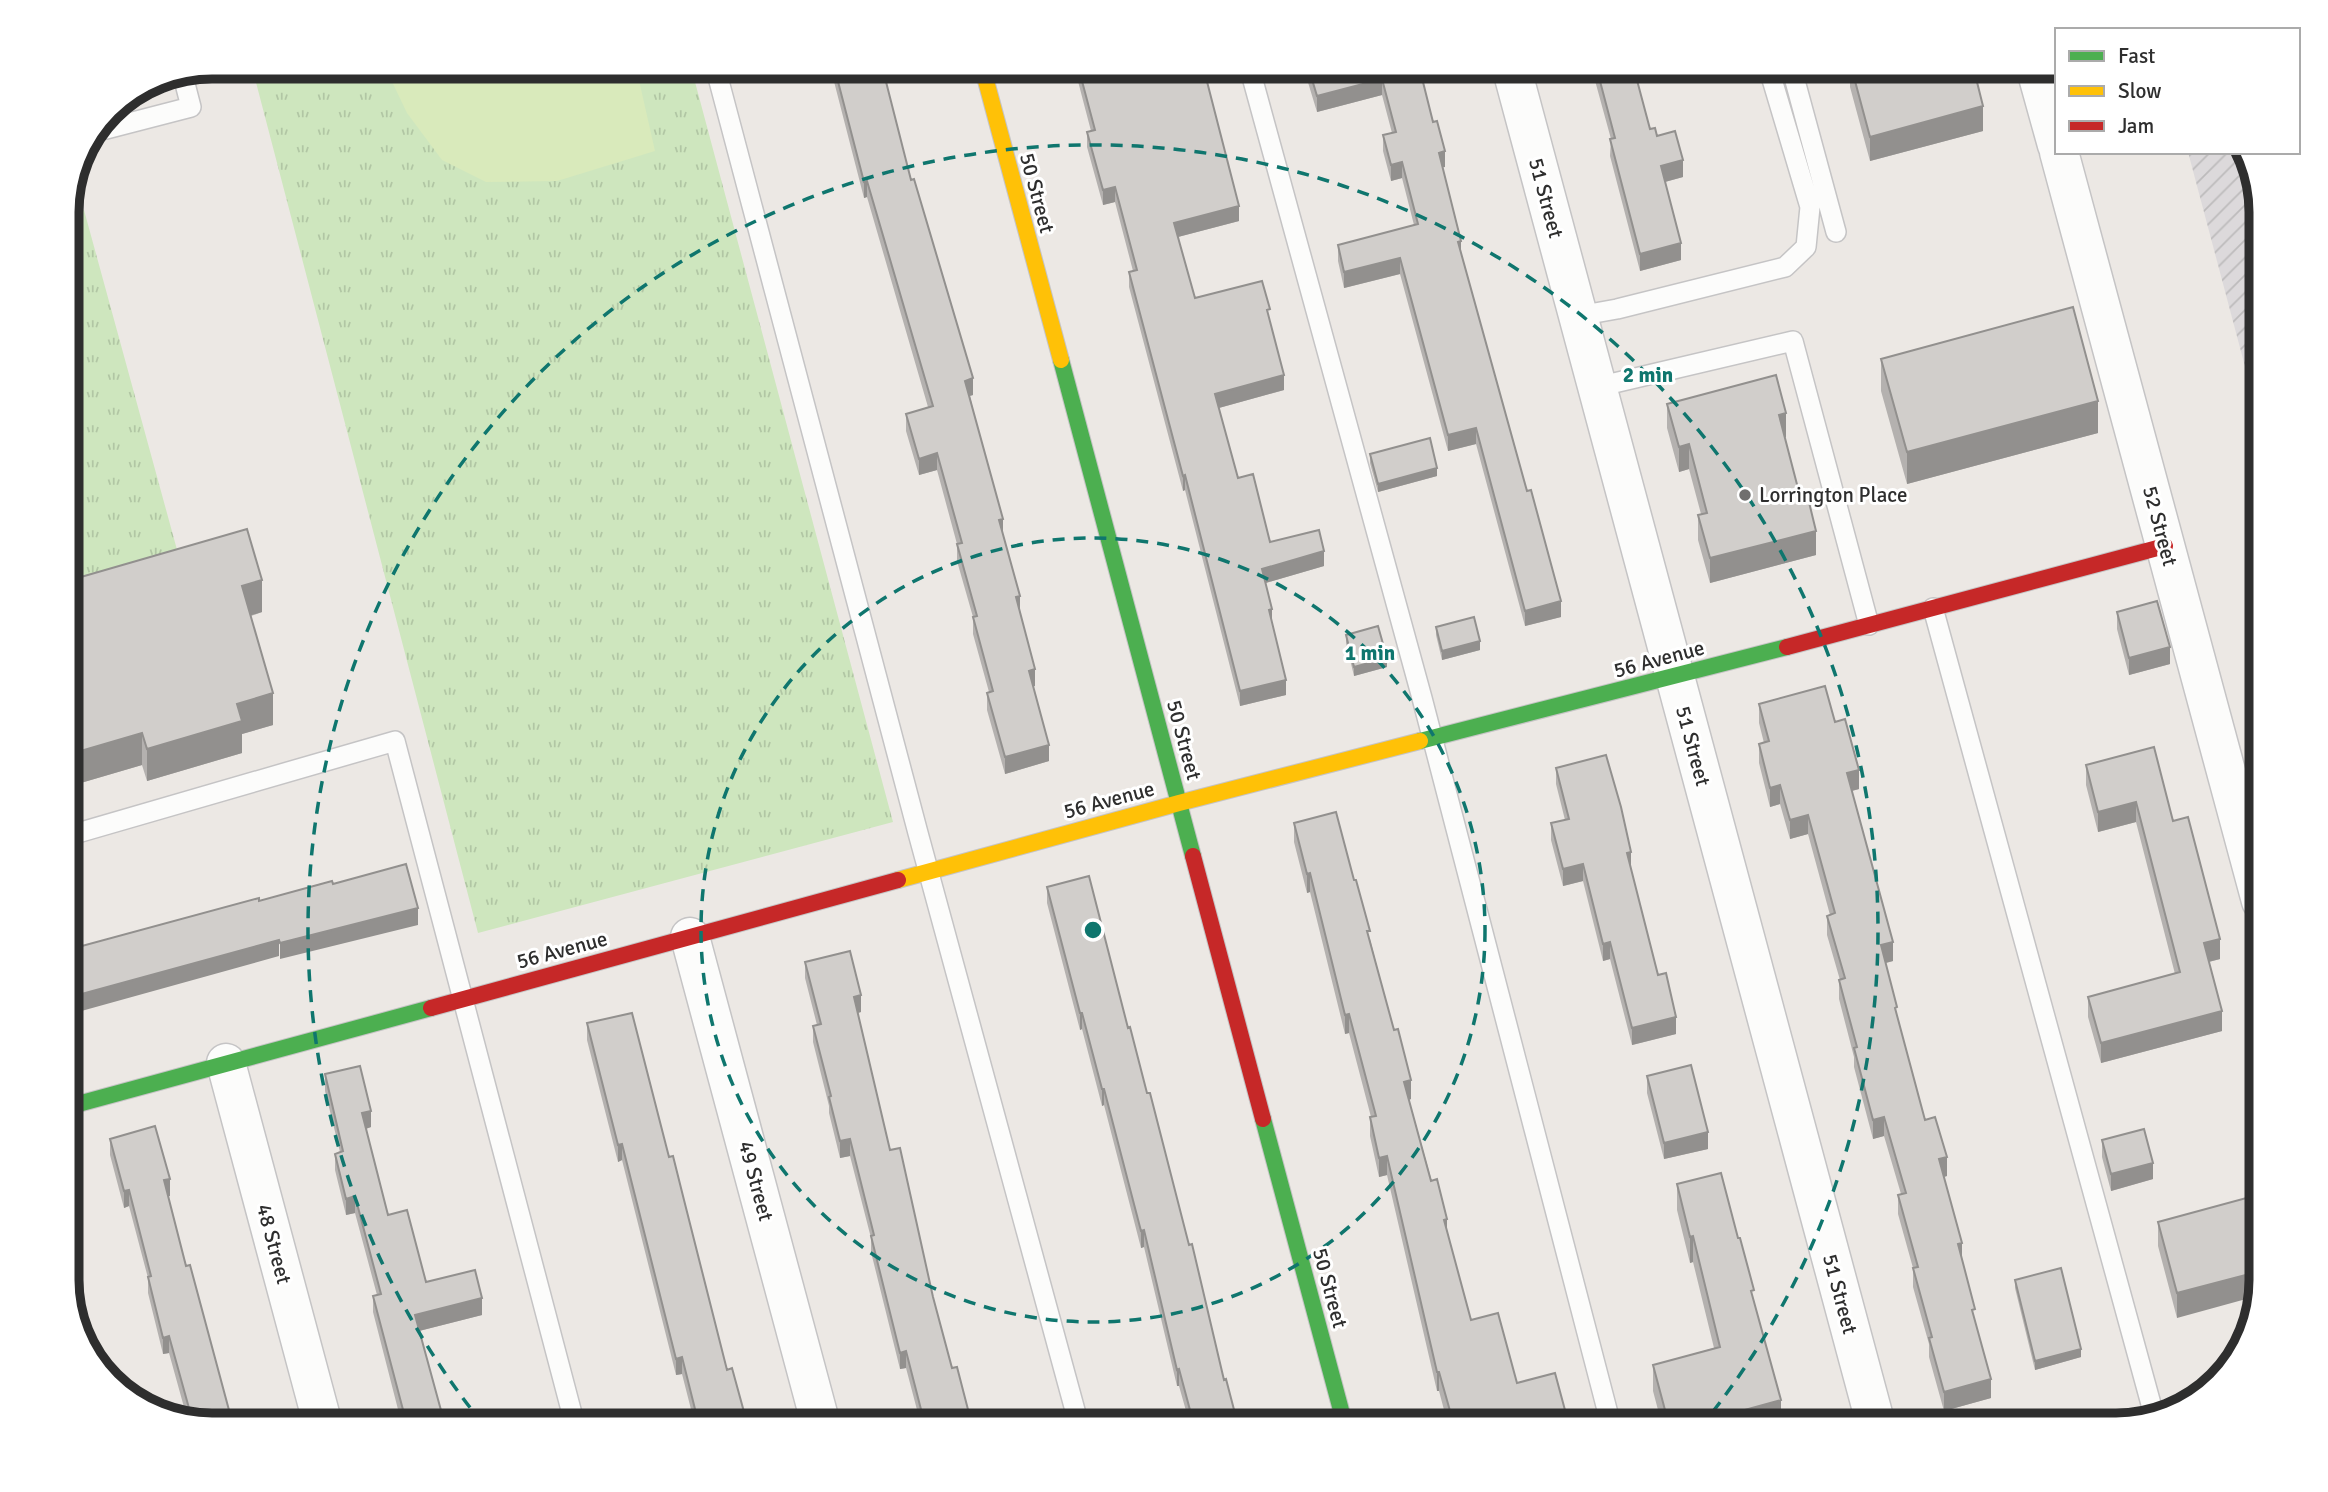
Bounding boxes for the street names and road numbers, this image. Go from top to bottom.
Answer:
street label: 50 Street [1014,150,1060,236]
street label: 51 Street [1523,155,1569,241]
street label: 52 Street [2137,483,2183,569]
street label: 56 Avenue [1611,634,1707,684]
street label: 50 Street [1161,697,1207,783]
street label: 51 Street [1670,703,1716,789]
street label: 56 Avenue [1061,775,1157,825]
street label: 56 Avenue [514,925,610,975]
street label: 49 Street [733,1138,779,1224]
street label: 48 Street [251,1201,297,1287]
street label: 50 Street [1307,1245,1353,1331]
street label: 51 Street [1817,1251,1863,1337]

